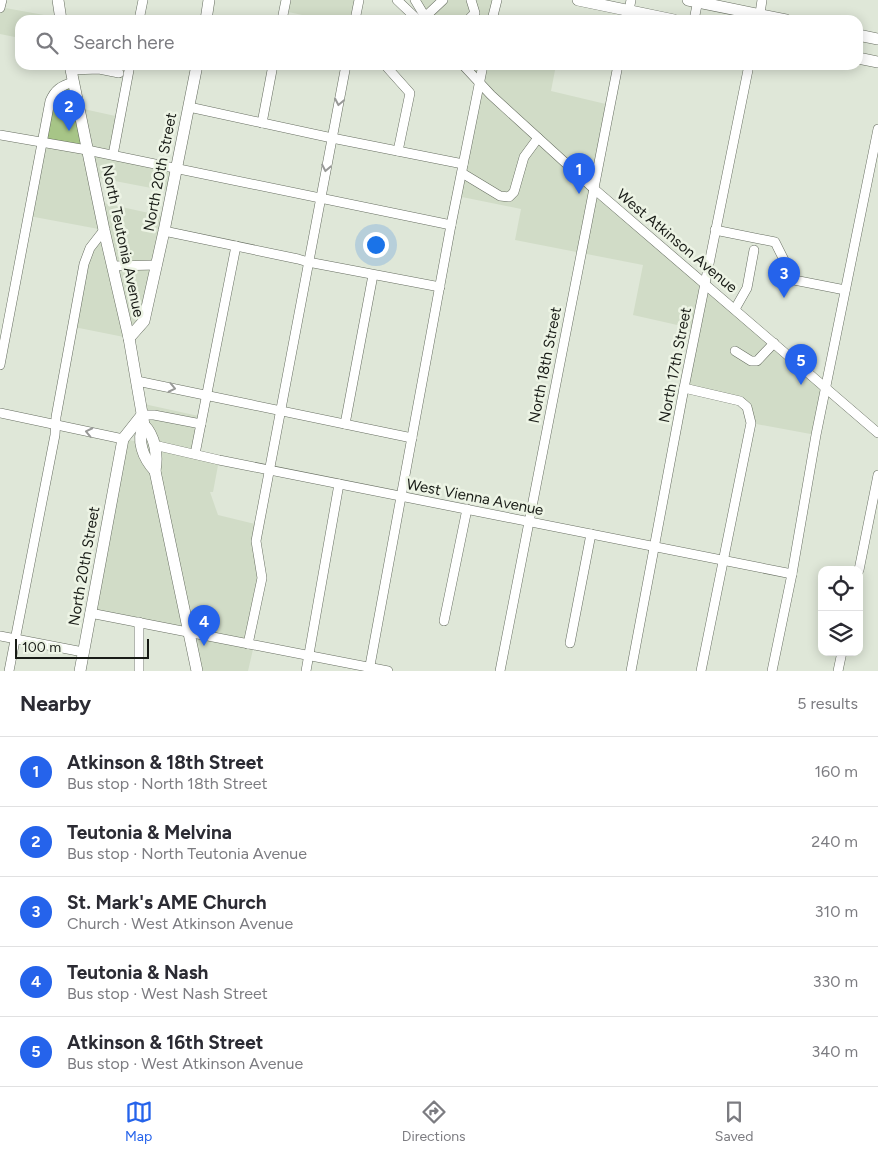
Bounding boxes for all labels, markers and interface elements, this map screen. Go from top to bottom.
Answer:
search box [15,15,863,70]
icon: search [33,29,61,57]
text: Search here [73,31,175,54]
pin: 2 [53,90,85,131]
one-way arrow [334,97,344,106]
street label: North 20th Street [140,111,180,233]
pin: 1 [563,153,595,194]
street label: North Teutonia Avenue [98,163,148,319]
one-way arrow [321,164,331,173]
street label: West Atkinson Avenue [613,185,741,297]
your location [363,232,389,258]
pin: 3 [768,257,800,298]
street label: North 18th Street [525,305,565,425]
street label: North 17th Street [655,305,695,424]
pin: 5 [785,344,817,385]
one-way arrow [167,383,176,393]
one-way arrow [85,427,94,438]
street label: West Vienna Avenue [405,475,545,519]
street label: North 20th Street [65,505,103,627]
map controls [818,566,863,656]
button: locate [818,566,863,611]
pin: 4 [188,605,220,646]
button: layers [818,611,863,656]
scale bar [15,636,149,659]
text: 100 m [22,639,61,656]
text: Nearby [20,691,91,716]
text: 5 results [797,694,858,713]
text: Atkinson & 18th Street [67,751,264,774]
text: 1 [33,762,39,781]
text: 160 m [815,762,858,781]
text: Bus stop · North 18th Street [67,774,267,793]
text: Teutonia & Melvina [67,821,232,844]
text: 2 [31,832,41,851]
text: 240 m [811,832,858,851]
text: Bus stop · North Teutonia Avenue [67,844,307,863]
text: St. Mark's AME Church [67,891,267,914]
text: 3 [32,902,40,921]
text: 310 m [815,902,858,921]
text: Church · West Atkinson Avenue [67,914,293,933]
text: Teutonia & Nash [67,961,208,984]
text: 4 [31,972,41,991]
text: 330 m [813,972,858,991]
text: Bus stop · West Nash Street [67,984,268,1003]
text: Atkinson & 16th Street [67,1031,263,1054]
text: 5 [31,1042,41,1061]
text: 340 m [812,1042,858,1061]
text: Bus stop · West Atkinson Avenue [67,1054,303,1073]
tab: Map [125,1098,153,1145]
tab: Directions [402,1098,466,1145]
tab: Saved [715,1098,753,1145]

